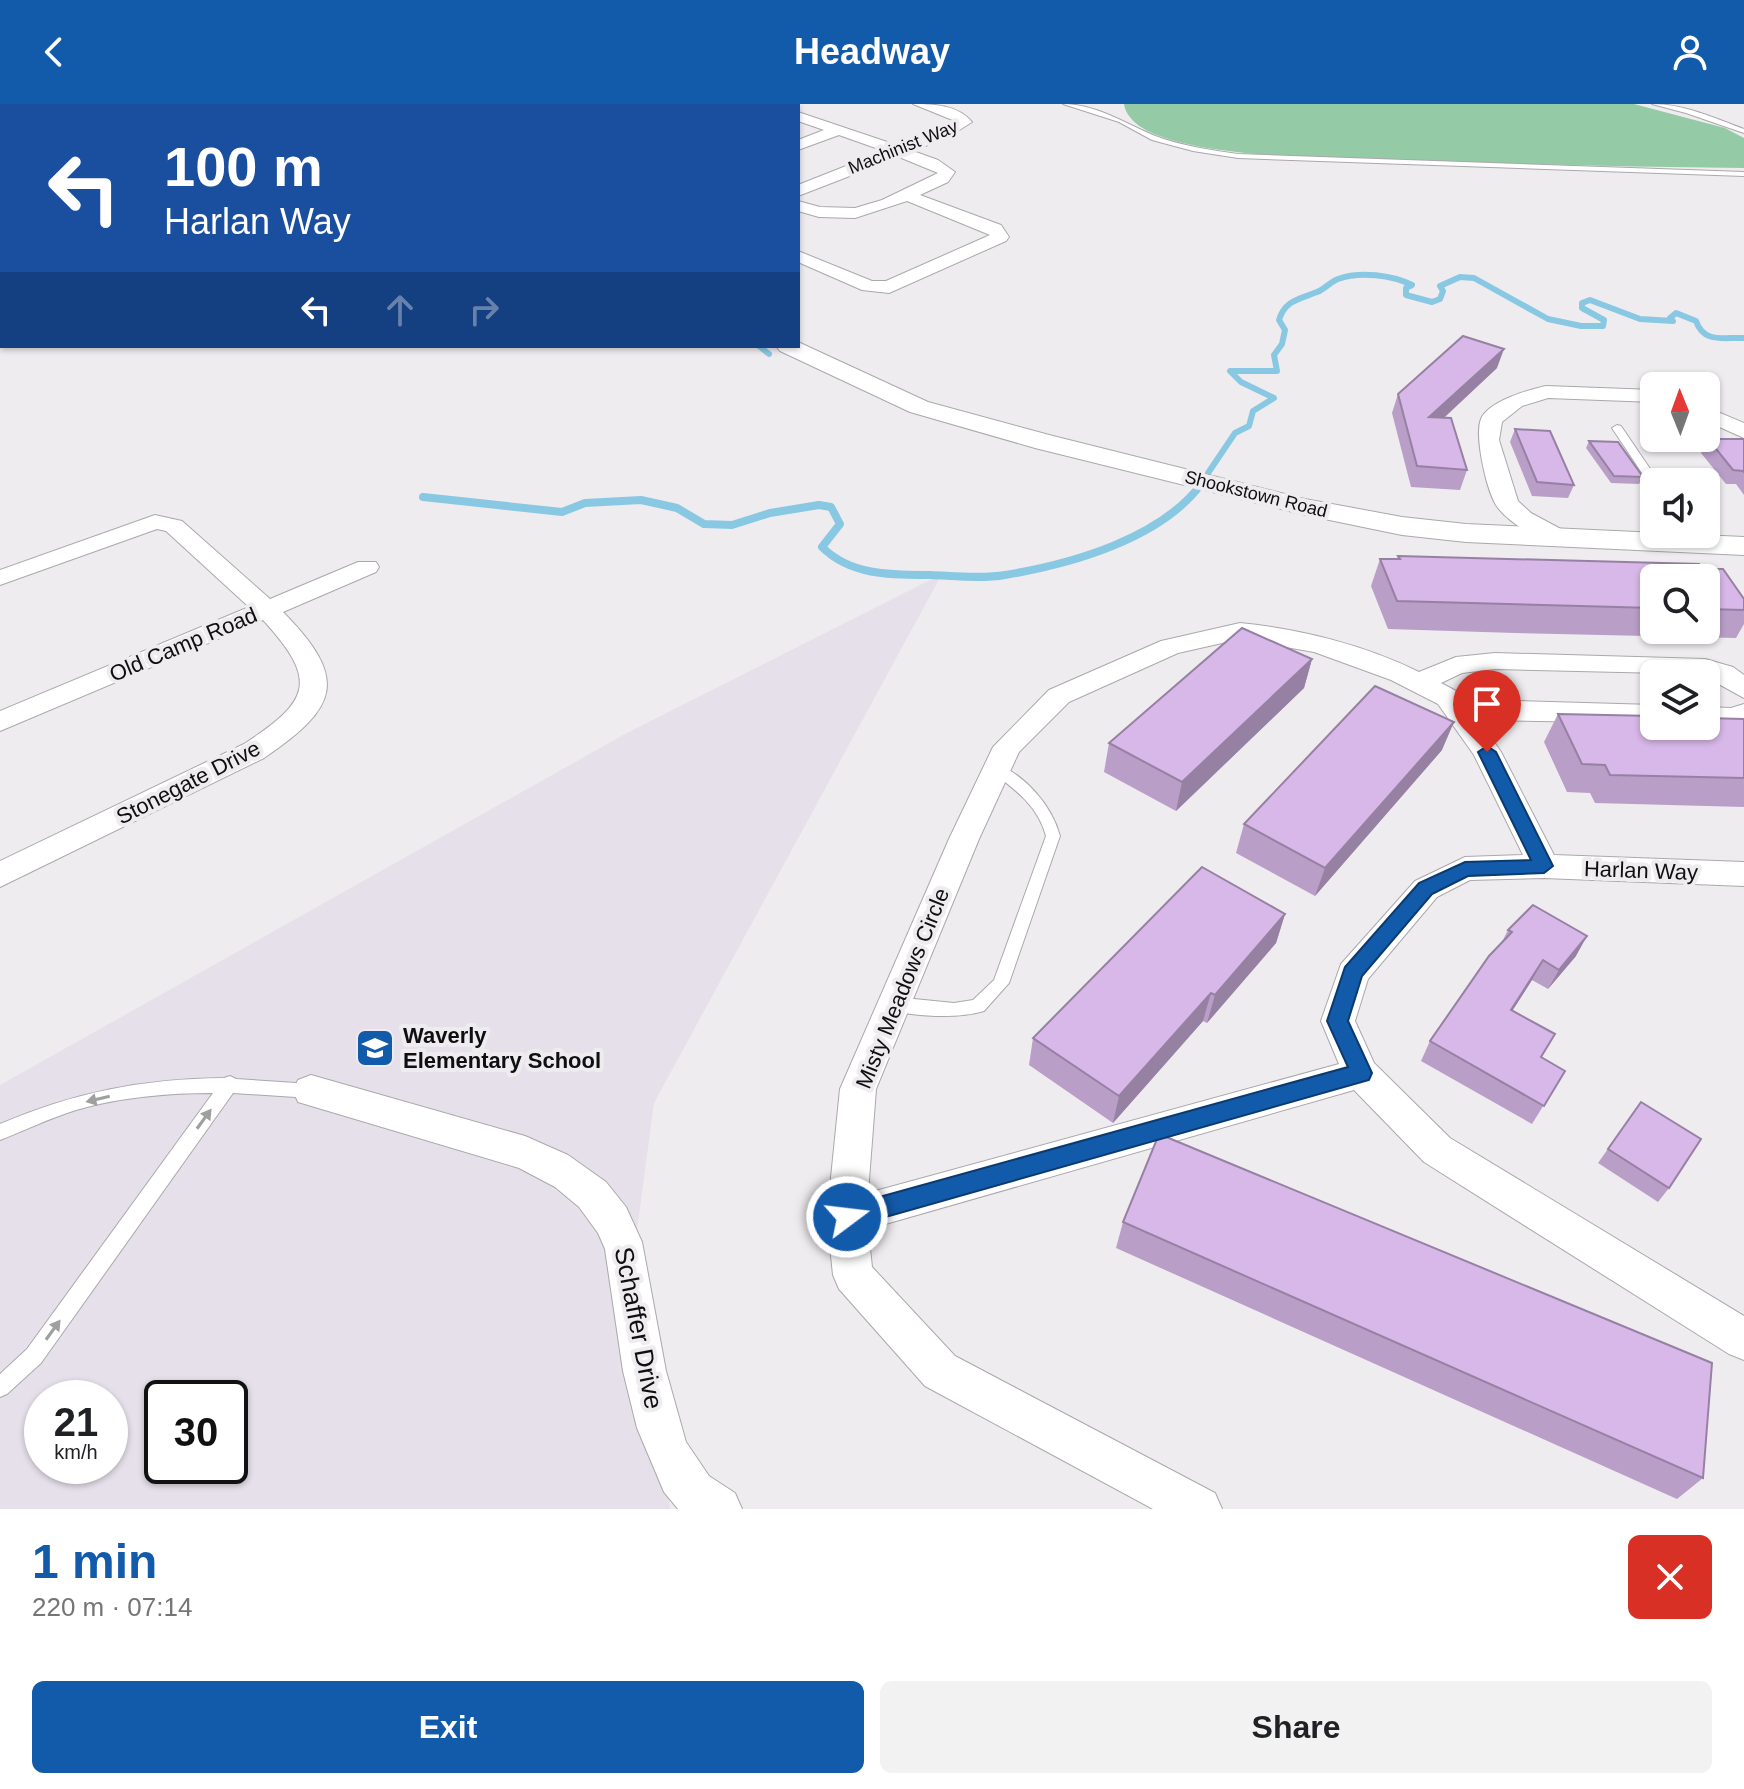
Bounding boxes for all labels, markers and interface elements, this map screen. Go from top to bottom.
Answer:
icon: back [32,30,76,74]
icon: person [1668,30,1712,74]
text: Headway [794,31,950,72]
street label: Machinist Way [845,116,961,178]
text: 100 m [164,135,323,198]
icon: left [32,136,136,240]
text: Harlan Way [164,201,351,242]
icon: left [294,288,338,332]
icon: ahead [378,288,422,332]
icon: right [462,288,506,332]
north arrow [1640,372,1720,452]
map controls [1640,372,1720,740]
street label: Shookstown Road [1183,467,1329,521]
button: sound [1640,468,1720,548]
button: search [1640,564,1720,644]
street label: Old Camp Road [106,602,261,687]
button: layers [1640,660,1720,740]
pin [1453,670,1521,752]
icon: arrive [1465,682,1509,726]
street label: Stonegate Drive [112,735,264,829]
street label: Harlan Way [1584,856,1698,885]
street label: Misty Meadows Circle [851,884,954,1092]
place label: Waverly Elementary School [403,1023,601,1073]
school or university icon: Waverly Elementary School [354,1027,396,1069]
one-way arrow [85,1093,110,1106]
one-way arrow [196,1109,212,1129]
position arrow [805,1175,889,1259]
street label: Schaffer Drive [609,1245,669,1411]
one-way arrow [45,1320,60,1341]
speed limit sign: 30 [144,1380,248,1484]
text: 21 [54,1400,98,1444]
text: km/h [54,1441,98,1463]
text: 1 min [32,1535,157,1588]
button: close [1628,1535,1712,1619]
text: 220 m · 07:14 [32,1592,192,1622]
button: Exit [32,1681,864,1773]
button: Share [880,1681,1712,1773]

